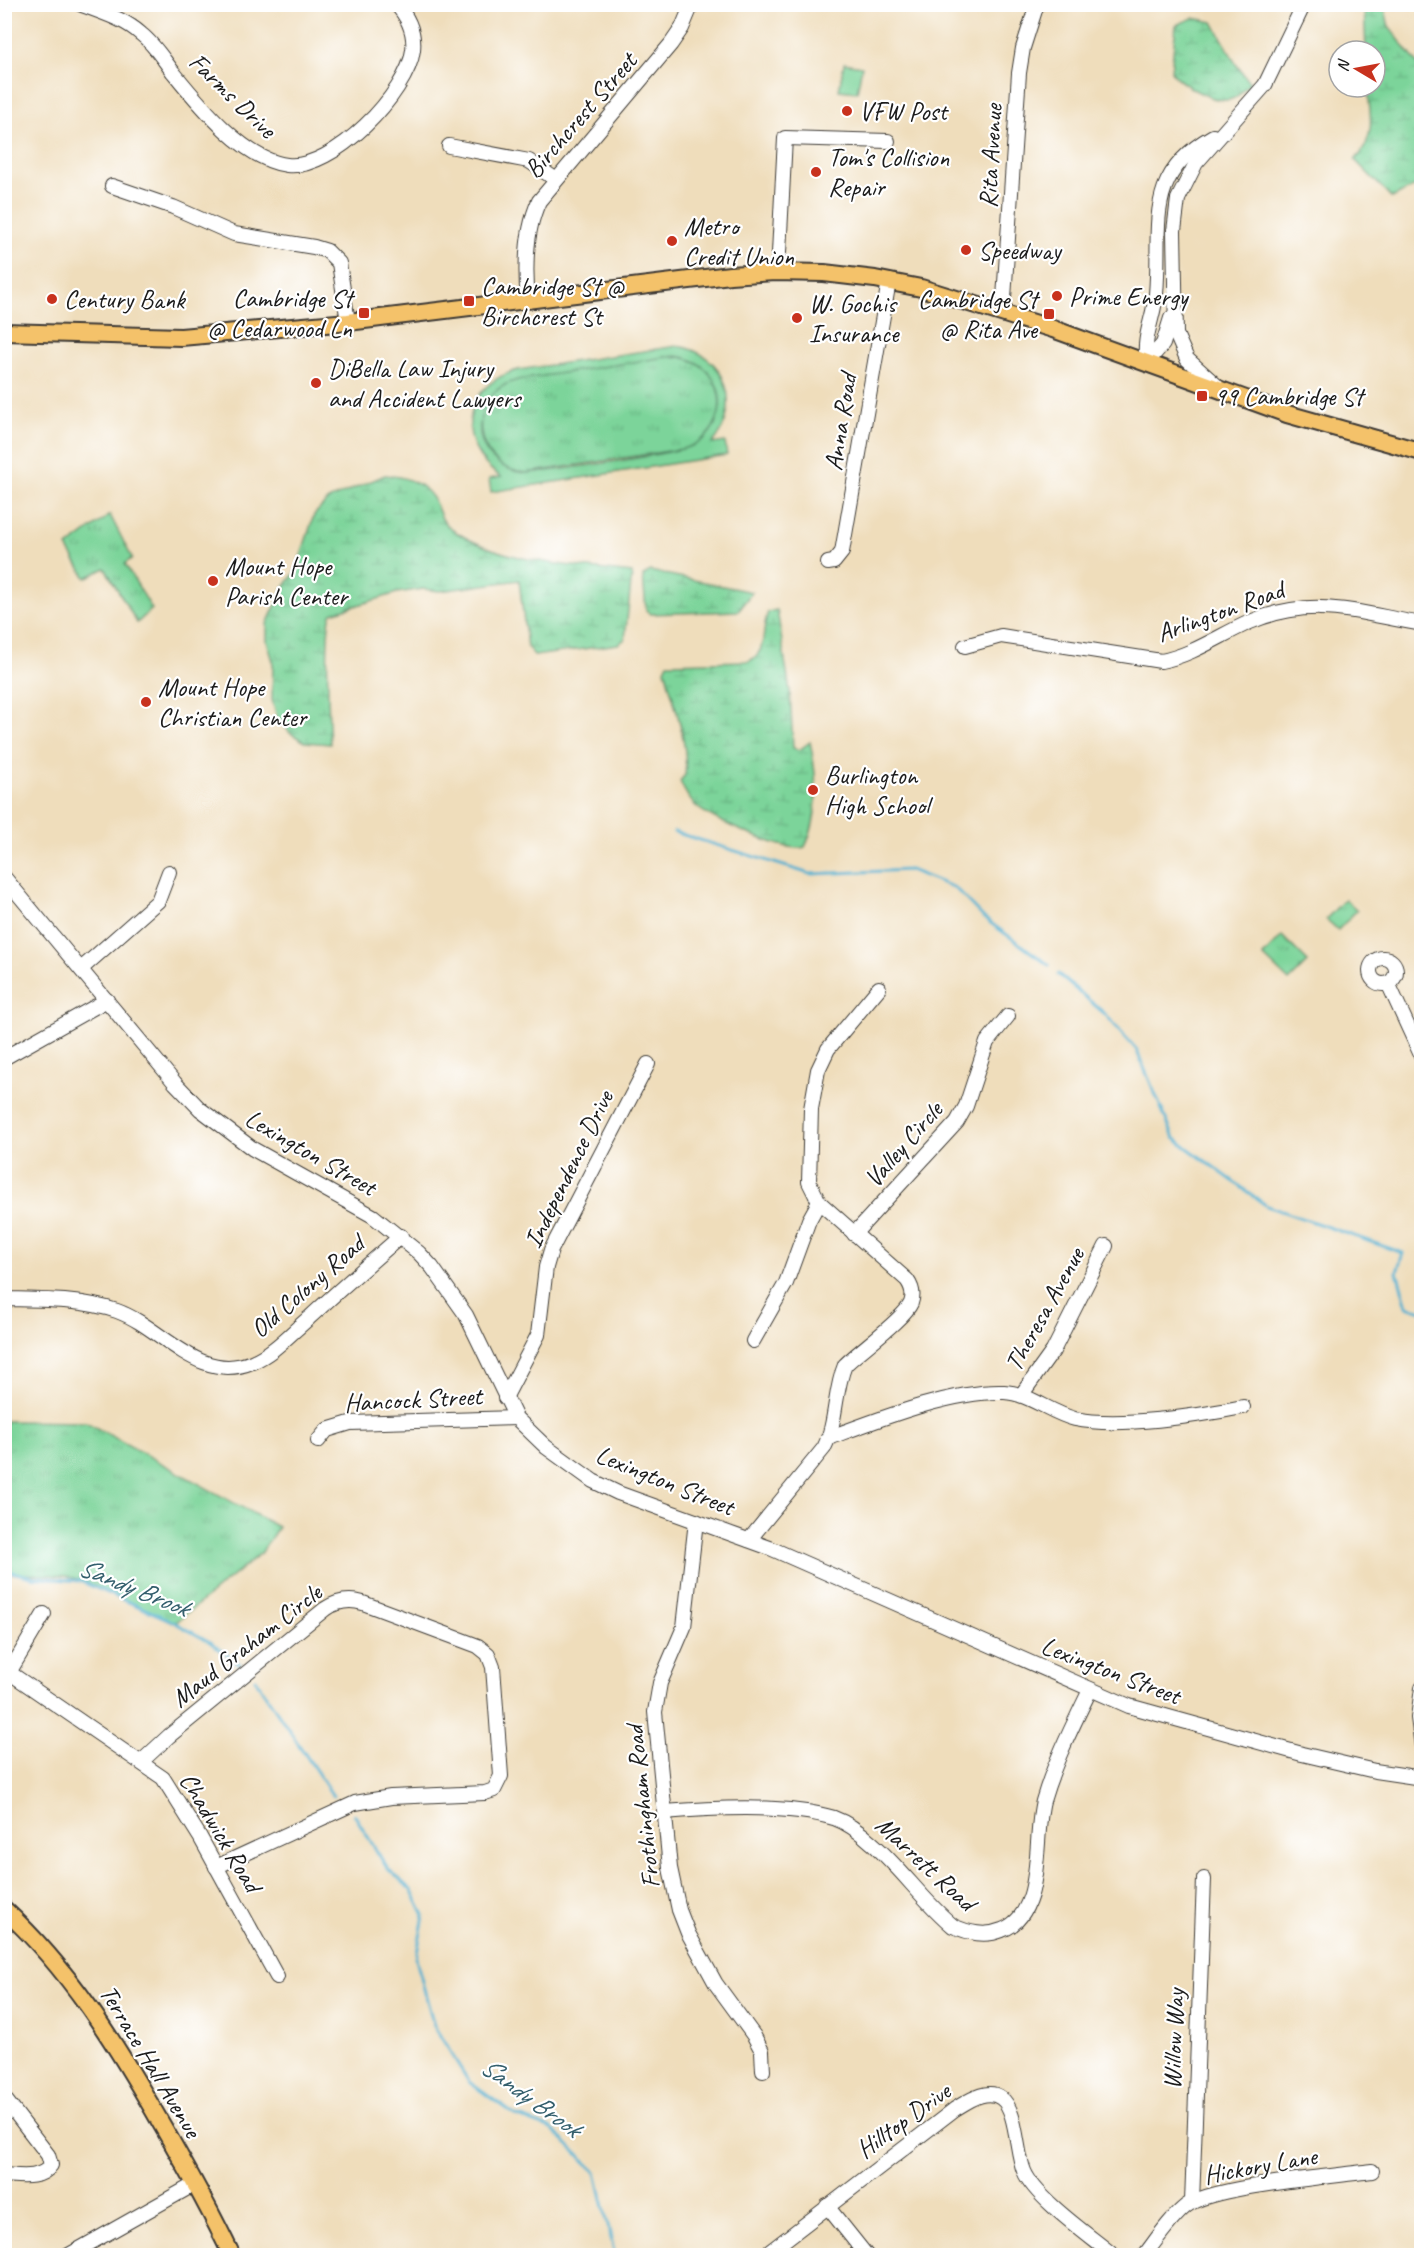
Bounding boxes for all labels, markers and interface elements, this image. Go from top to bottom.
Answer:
north arrow [1327,39,1387,99]
street label: Birchcrest Street [517,44,646,185]
street label: Farms Drive [182,46,285,146]
text: N [1333,57,1354,73]
place label: VFW Post [859,95,949,128]
street label: Rita Avenue [971,102,1010,209]
marker: VFW Post [840,104,854,118]
place label: Tom's Collision Repair [828,141,950,204]
marker: Tom's Collision Repair [809,165,823,179]
place label: Metro Credit Union [684,210,794,273]
marker: Metro Credit Union [665,234,679,248]
place label: Speedway [978,234,1063,267]
marker: Speedway [959,243,973,257]
place label: Cambridge St @ Birchcrest St [481,270,625,333]
place label: Prime Energy [1069,280,1190,313]
place label: Cambridge St @ Cedarwood Ln [207,282,355,345]
place label: Century Bank [64,283,187,316]
place label: Cambridge St @ Rita Ave [918,283,1040,346]
place label: W. Gochis Insurance [809,287,900,350]
marker: Prime Energy [1050,289,1064,303]
marker: Century Bank [45,292,59,306]
marker: Cambridge St @ Birchcrest St [462,294,476,308]
marker: Cambridge St @ Cedarwood Ln [357,306,371,320]
marker: Cambridge St @ Rita Ave [1042,307,1056,321]
marker: W. Gochis Insurance [790,311,804,325]
place label: DiBella Law Injury and Accident Lawyers [328,352,523,415]
street label: Anna Road [817,368,865,473]
marker: DiBella Law Injury and Accident Lawyers [309,376,323,390]
place label: 99 Cambridge St [1214,380,1366,413]
marker: 99 Cambridge St [1195,389,1209,403]
place label: Mount Hope Parish Center [225,550,350,613]
street label: Arlington Road [1152,572,1292,650]
marker: Mount Hope Parish Center [206,574,220,588]
place label: Mount Hope Christian Center [158,671,308,734]
marker: Mount Hope Christian Center [139,695,153,709]
place label: Burlington High School [825,759,934,822]
marker: Burlington High School [806,783,820,797]
street label: Independence Drive [516,1084,621,1253]
street label: Valley Circle [857,1092,952,1194]
street label: Lexington Street [239,1102,384,1204]
street label: Old Colony Road [243,1225,374,1345]
street label: Theresa Avenue [997,1240,1093,1377]
street label: Hancock Street [343,1379,485,1420]
street label: Lexington Street [591,1438,741,1524]
water label: Sandy Brook [74,1550,198,1626]
street label: Maud Graham Circle [164,1575,329,1714]
street label: Lexington Street [1037,1629,1187,1713]
street label: Frothingham Road [617,1720,667,1890]
street label: Chadwick Road [172,1766,271,1901]
street label: Marrett Road [869,1809,985,1921]
street label: Terrace Hall Avenue [92,1979,210,2146]
street label: Willow Way [1155,1986,1192,2090]
water label: Sandy Brook [474,2049,591,2147]
street label: Hilltop Drive [850,2074,959,2166]
street label: Hickory Lane [1201,2139,1322,2192]

